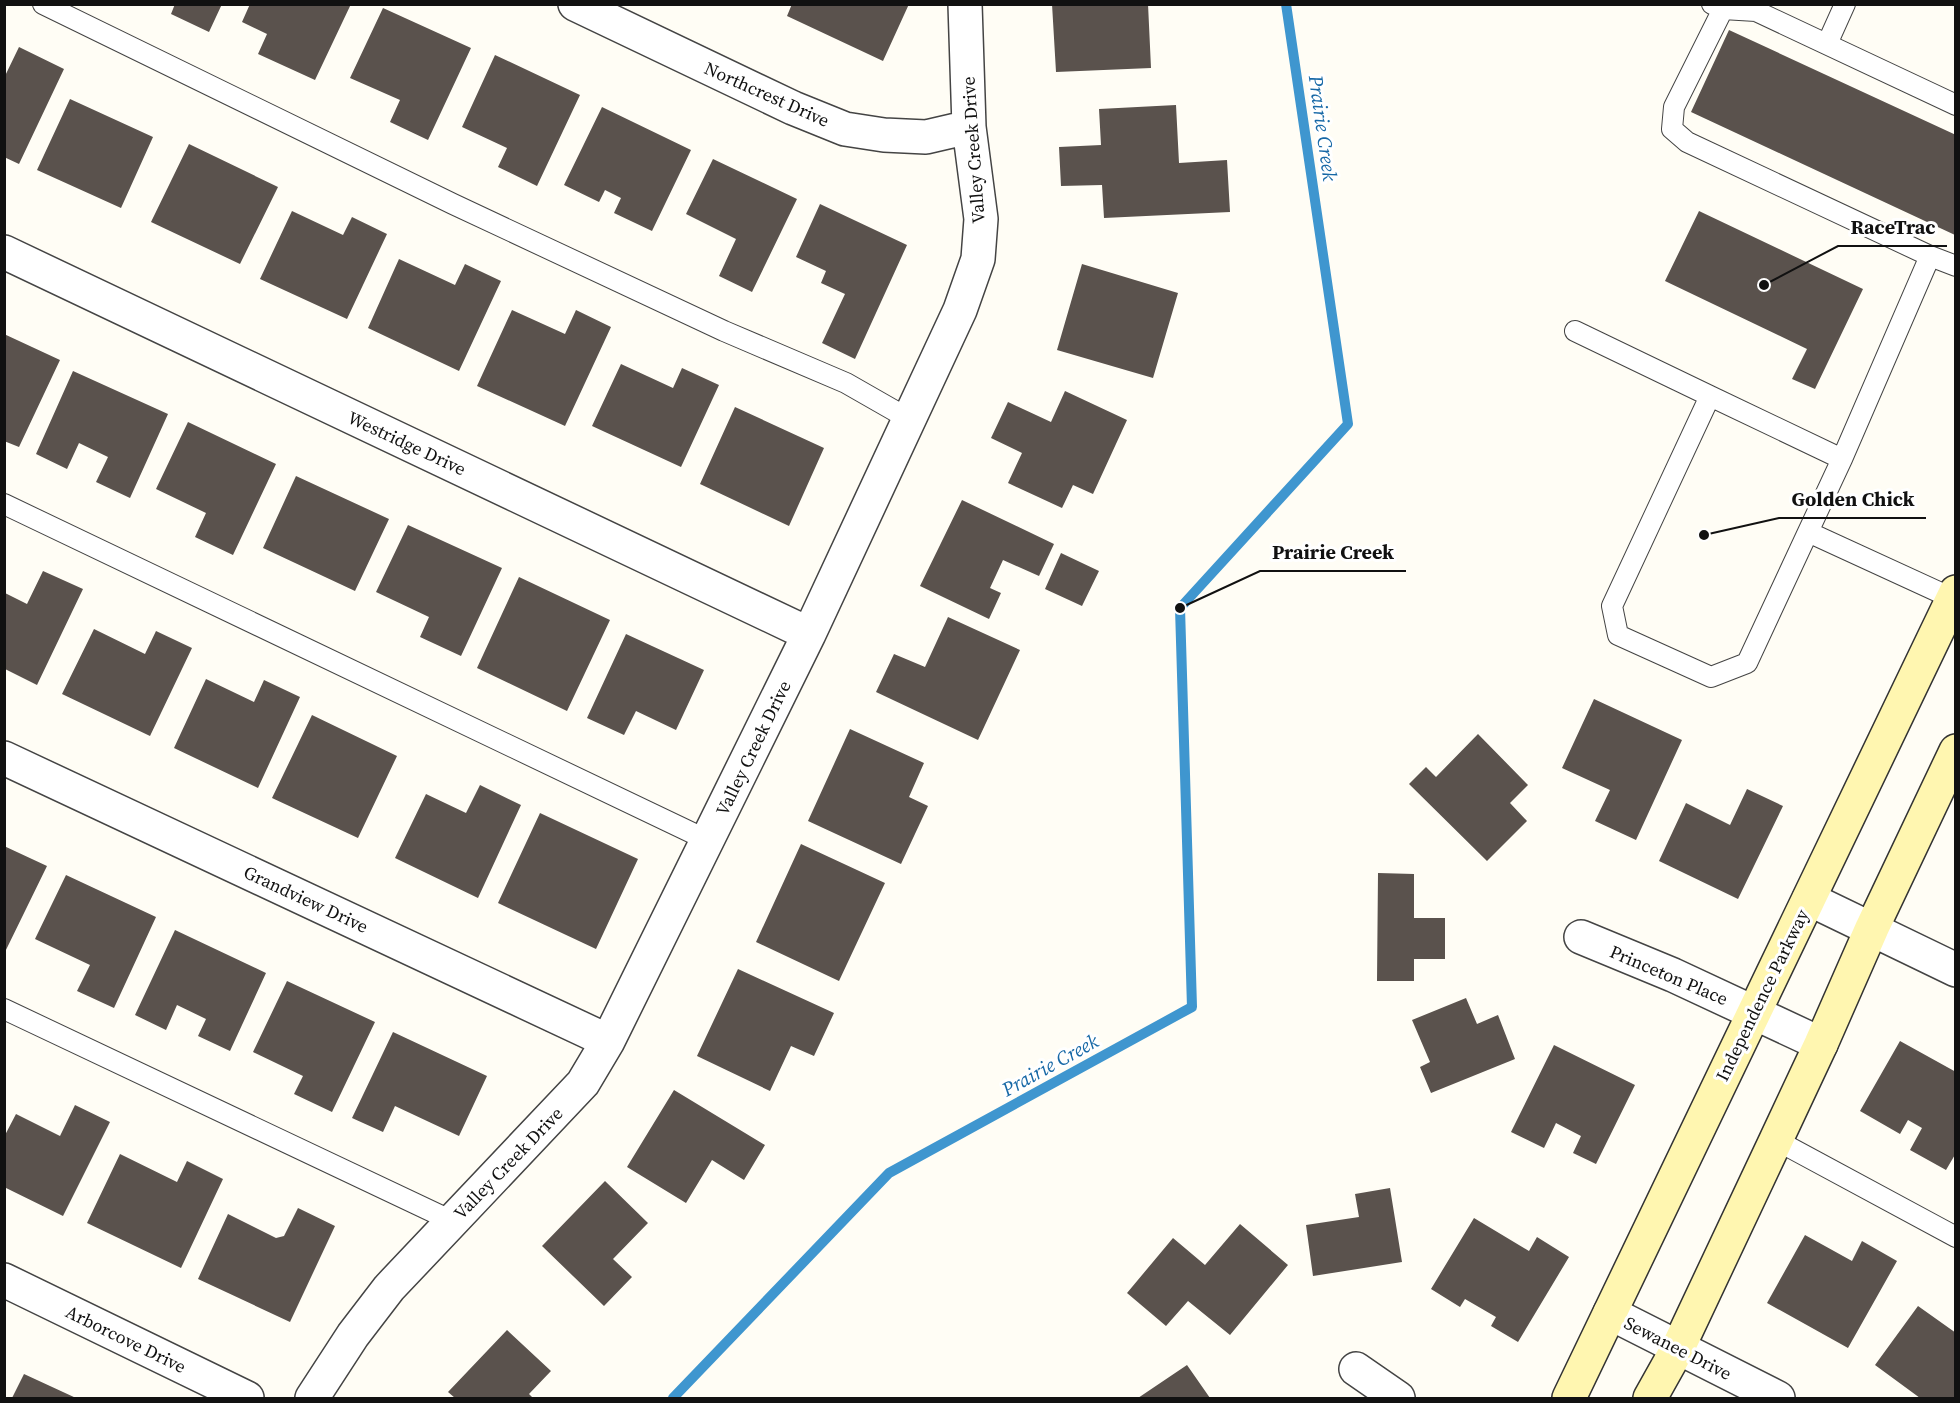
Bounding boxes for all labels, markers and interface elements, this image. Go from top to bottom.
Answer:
street label: Northcrest Drive [701,55,833,133]
water label: Prairie Creek [1302,72,1344,183]
street label: Valley Creek Drive [955,76,991,224]
callout: RaceTrac [1838,208,1947,246]
text: RaceTrac [1850,213,1936,241]
street label: Westridge Drive [344,405,470,481]
callout: Golden Chick [1779,480,1926,518]
text: Golden Chick [1792,485,1915,513]
callout: Prairie Creek [1260,533,1406,571]
text: Prairie Creek [1272,538,1394,566]
street label: Valley Creek Drive [709,676,797,820]
street label: Grandview Drive [240,859,372,939]
street label: Independence Parkway [1709,904,1815,1085]
street label: Princeton Place [1606,939,1732,1011]
water label: Prairie Creek [996,1027,1104,1104]
street label: Valley Creek Drive [448,1101,568,1225]
street label: Arborcove Drive [62,1299,190,1379]
street label: Sewanee Drive [1620,1310,1736,1386]

